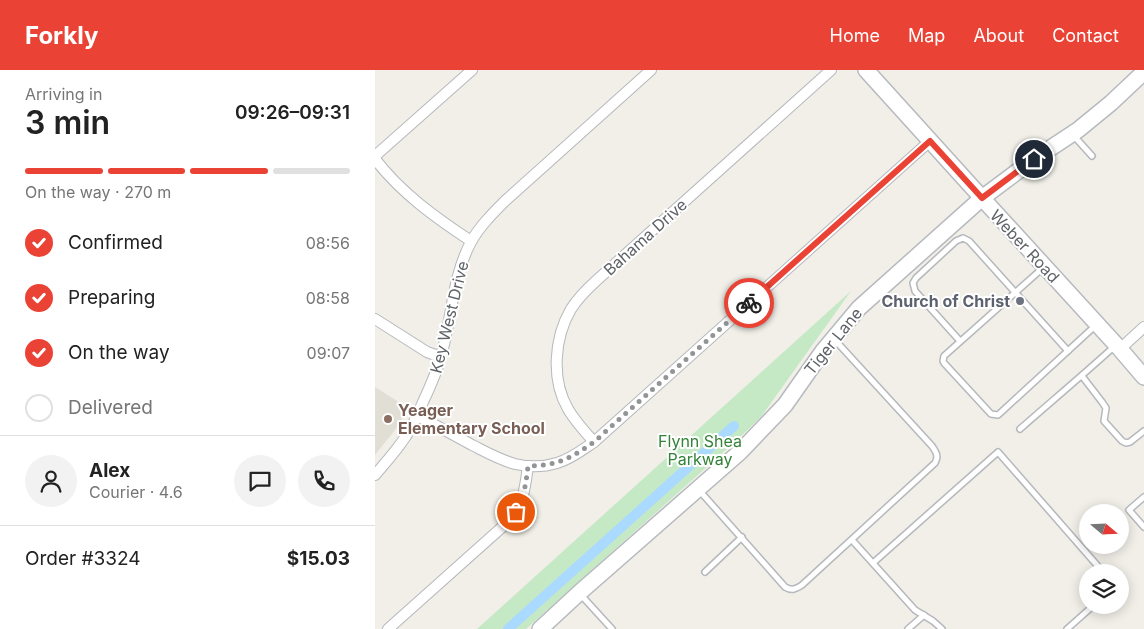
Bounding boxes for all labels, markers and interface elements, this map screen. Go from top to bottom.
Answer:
text: Forkly [25,21,98,50]
text: Home [830,25,880,46]
text: Map [908,25,945,46]
text: About [973,25,1024,46]
text: Contact [1052,25,1119,46]
text: Arriving in [25,84,102,104]
text: 09:26–09:31 [235,101,350,124]
text: 3 min [25,103,110,142]
pin [1013,138,1055,180]
icon: home [1020,145,1048,173]
text: On the way · 270 m [25,182,171,202]
street label: Bahama Drive [599,194,691,280]
street label: Weber Road [986,205,1064,287]
icon: check [25,229,53,257]
text: Confirmed [68,231,163,254]
text: 08:56 [306,233,350,253]
street label: Key West Drive [425,259,473,375]
courier [724,278,774,328]
icon: check [25,284,53,312]
text: Preparing [68,286,155,309]
text: 08:58 [306,288,350,308]
icon: bike [735,289,763,317]
place label: Church of Christ [881,291,1010,311]
marker: Church of Christ [1014,295,1026,307]
street label: Tiger Lane [800,303,866,379]
icon: check [25,339,53,367]
text: On the way [68,341,170,364]
text: 09:07 [307,343,350,363]
text: Delivered [68,396,153,419]
place label: Yeager Elementary School [398,400,545,438]
marker: Yeager Elementary School [382,413,394,425]
park label: Flynn Shea Parkway [658,431,742,469]
button: person [25,455,77,507]
button: chat [234,455,286,507]
button: phone [298,455,350,507]
text: Alex [89,459,130,482]
text: Courier · 4.6 [89,482,183,502]
pin [495,491,537,533]
icon: bag [502,498,530,526]
north arrow [1079,504,1129,554]
map controls [1079,504,1129,614]
text: Order #3324 [25,547,141,570]
text: $15.03 [287,547,350,570]
button: layers [1079,564,1129,614]

